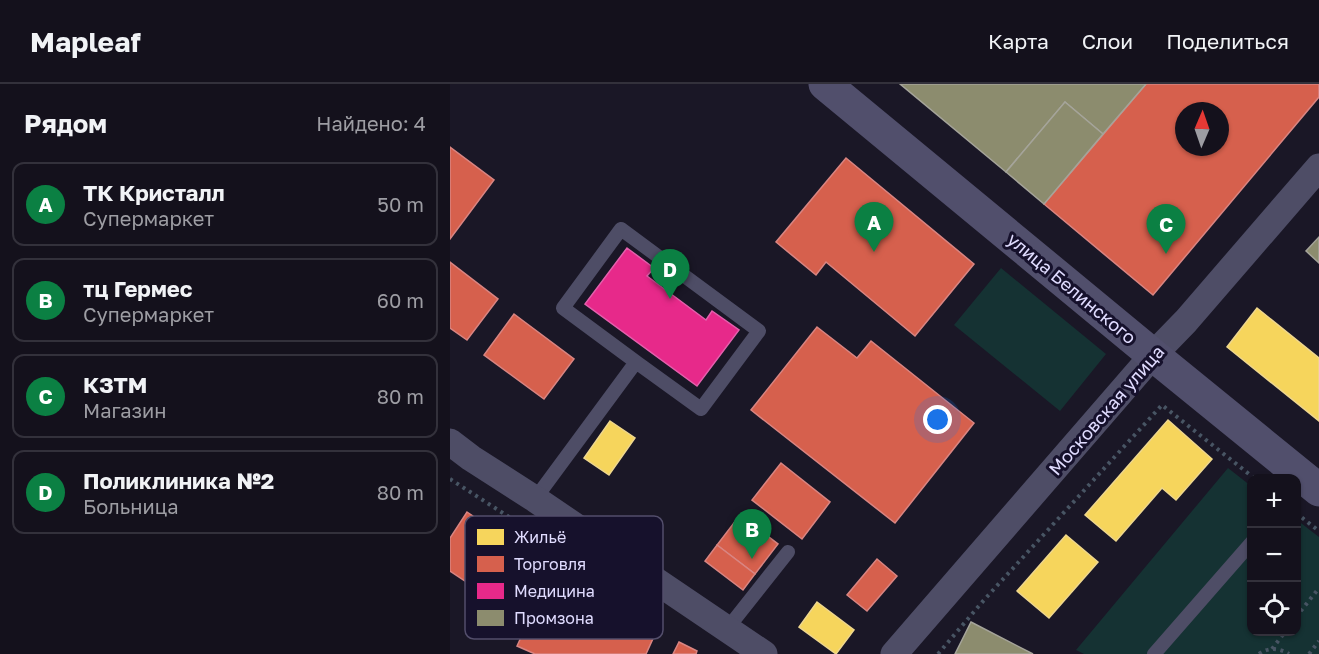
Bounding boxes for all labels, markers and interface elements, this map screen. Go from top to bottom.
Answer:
text: Mapleaf [30,25,141,58]
text: Карта [988,28,1049,54]
text: Слои [1082,28,1133,54]
text: Поделиться [1166,28,1289,54]
north arrow [1175,102,1229,156]
text: Рядом [24,108,107,139]
text: Найдено: 4 [316,111,426,135]
text: ТК Кристалл [83,179,225,206]
text: A [38,192,53,216]
text: 50 m [377,192,424,216]
pin: A [854,202,894,252]
pin: C [1146,204,1186,254]
text: Супермаркет [83,206,214,230]
street label: улица Белинского [1003,228,1141,348]
pin: D [650,250,690,299]
text: тц Гермес [83,275,192,302]
text: B [38,288,53,312]
text: 60 m [377,288,424,312]
text: Супермаркет [83,302,214,326]
street label: Московская улица [1044,341,1168,479]
text: КЗТМ [83,371,147,398]
text: C [38,384,53,408]
text: 80 m [377,384,424,408]
text: Магазин [83,398,167,422]
your location [923,405,952,434]
text: Поликлиника №2 [83,467,274,494]
map controls [1247,474,1301,636]
button: + [1247,474,1301,528]
text: D [38,480,53,504]
text: 80 m [377,480,424,504]
text: Больница [83,494,179,518]
pin: B [732,510,772,559]
legend [465,516,663,639]
text: Жильё [514,527,566,547]
button: − [1247,528,1301,582]
text: Торговля [514,554,586,574]
text: Медицина [514,581,595,601]
button: locate [1247,582,1301,636]
text: Промзона [514,608,594,628]

